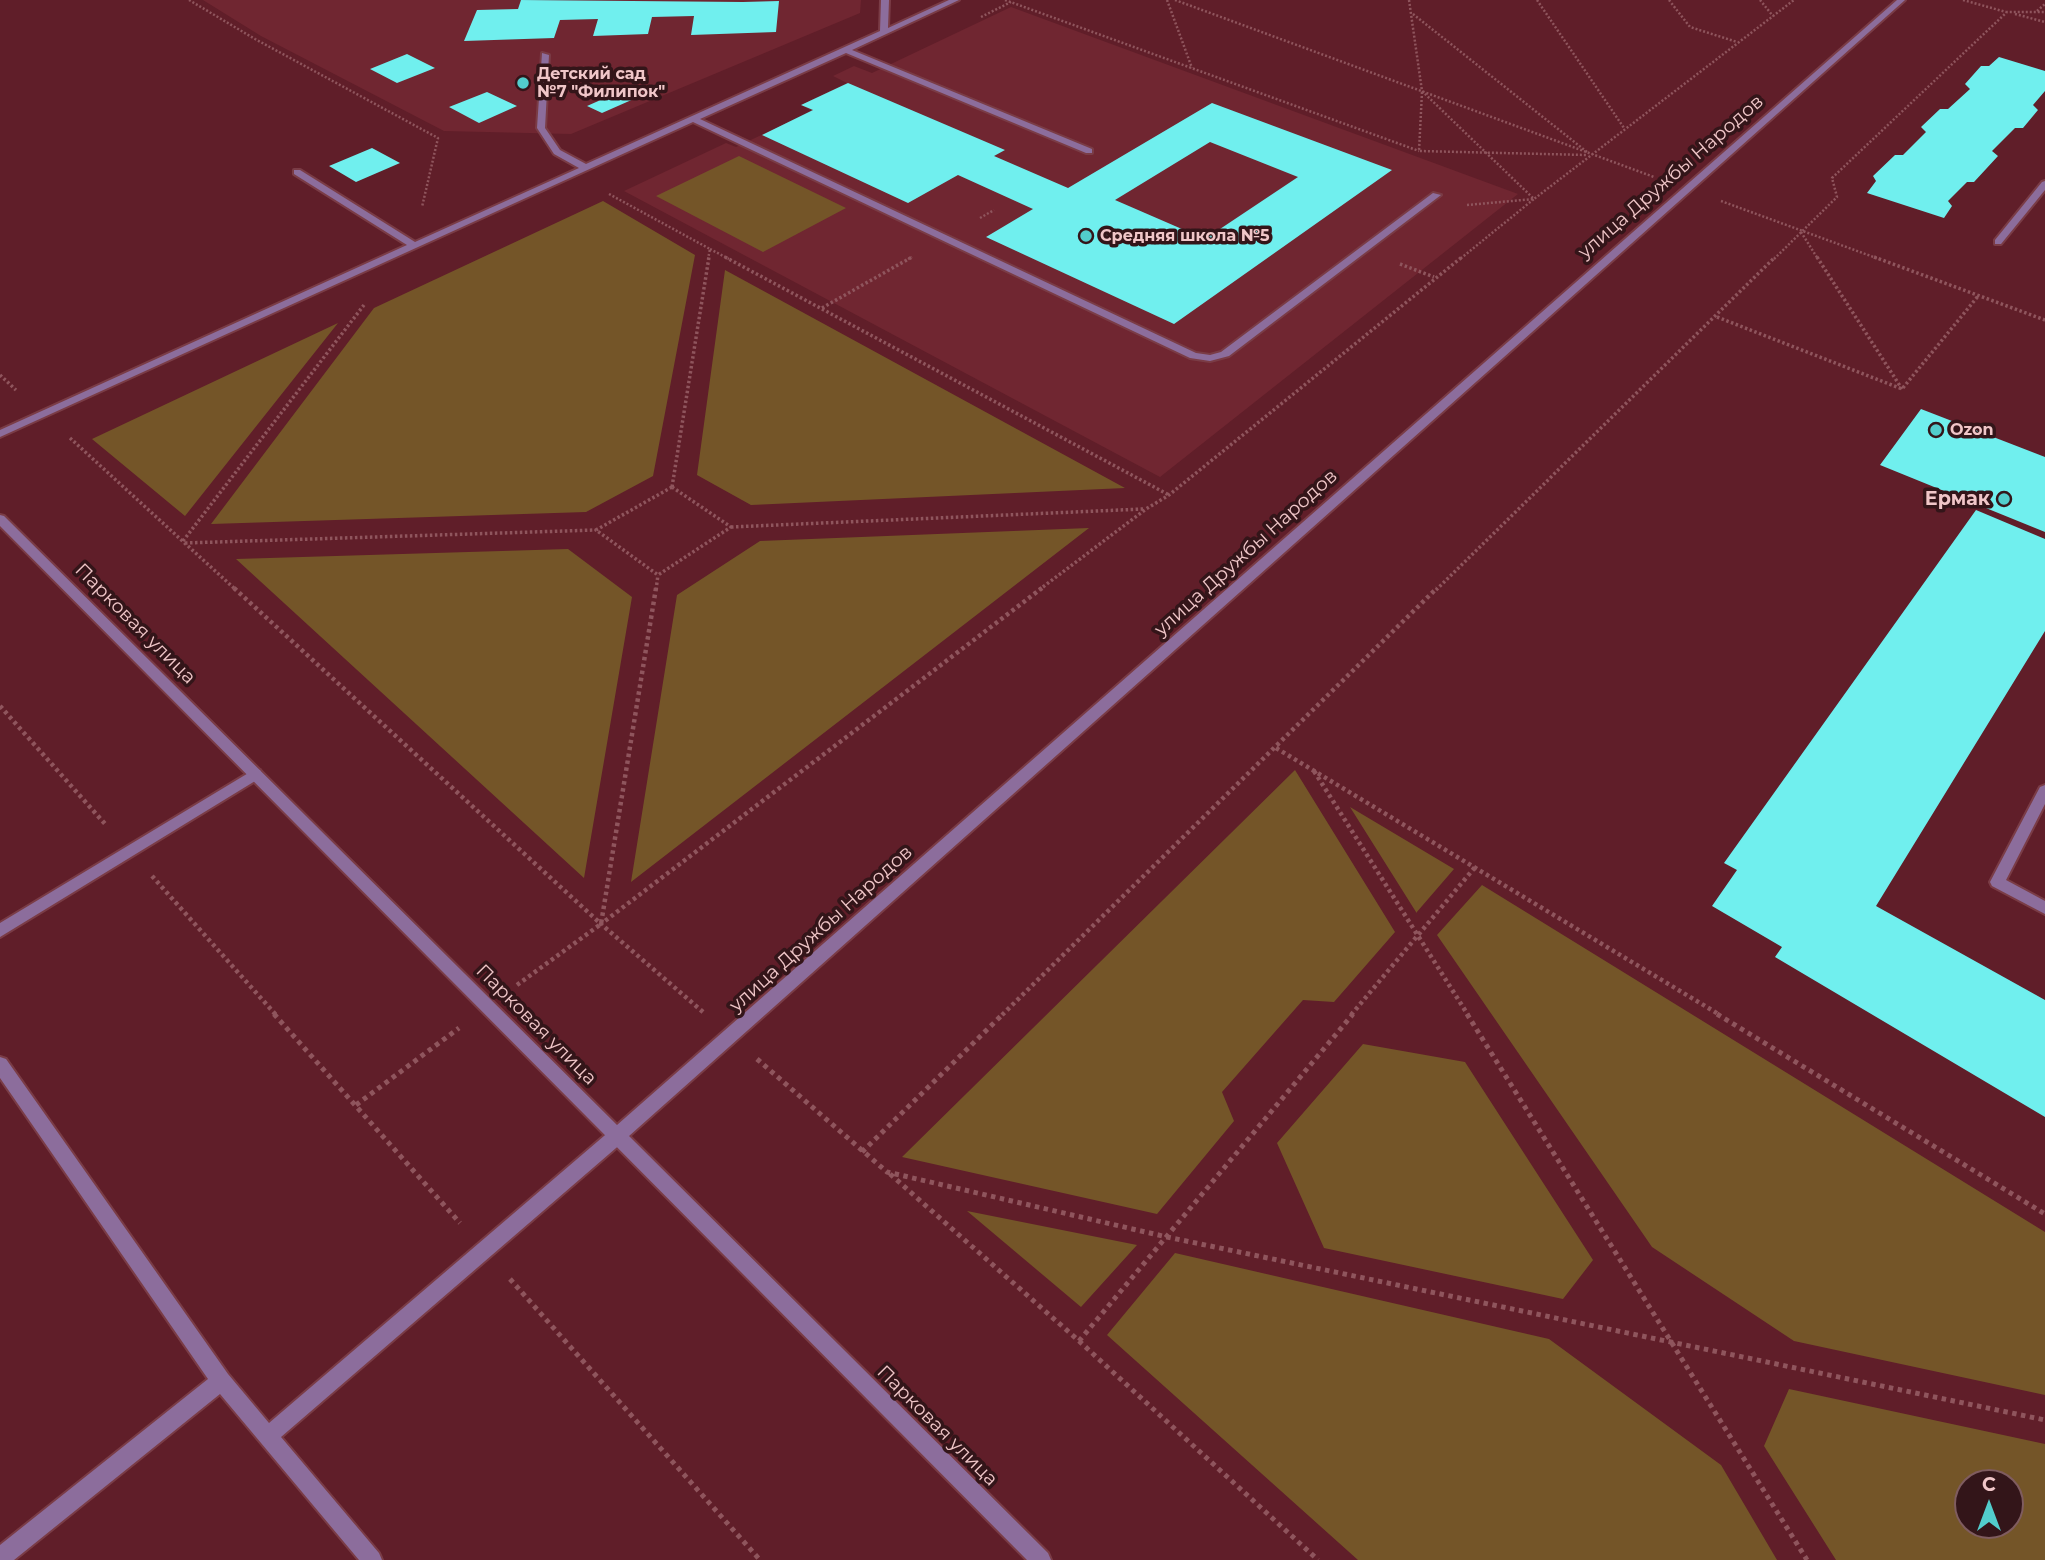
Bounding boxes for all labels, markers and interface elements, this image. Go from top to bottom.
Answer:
place label: Детский сад №7 "Филипок" [537,64,665,102]
marker: Детский сад №7 "Филипок" [515,75,531,91]
street label: улица Дружбы Народов [1574,90,1768,264]
place label: Средняя школа №5 [1100,226,1270,246]
marker: Средняя школа №5 [1078,228,1094,244]
place label: Ozon [1950,420,1994,440]
marker: Ozon [1928,422,1944,438]
street label: улица Дружбы Народов [1150,465,1342,641]
place label: Ермак [1925,488,1990,510]
marker: Ермак [1996,491,2012,507]
street label: Парковая улица [70,559,200,689]
street label: улица Дружбы Народов [725,841,917,1017]
street label: Парковая улица [471,960,601,1090]
street label: Парковая улица [872,1361,1002,1491]
north arrow [1954,1469,2024,1539]
text: С [1982,1473,1996,1496]

